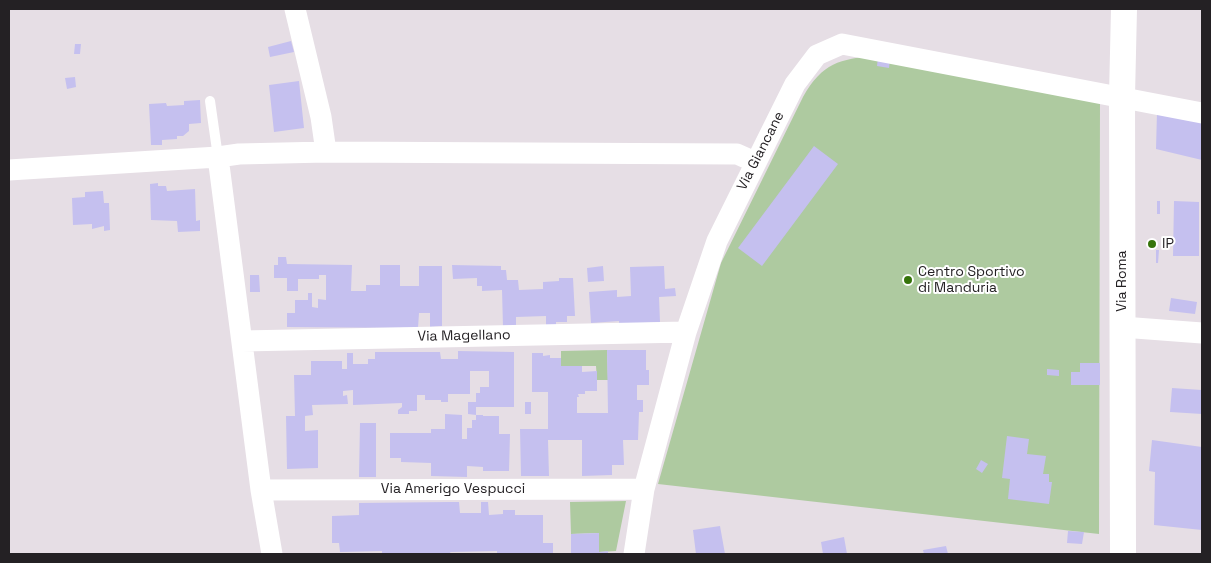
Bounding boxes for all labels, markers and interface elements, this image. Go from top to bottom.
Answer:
street label: Via Giancane [734,109,788,193]
place label: IP [1162,236,1174,252]
marker: IP [1146,238,1158,250]
street label: Via Roma [1114,250,1130,312]
place label: Centro Sportivo di Manduria [918,264,1025,296]
marker: Centro Sportivo di Manduria [902,274,914,286]
street label: Via Magellano [417,327,511,345]
street label: Via Amerigo Vespucci [381,481,525,497]

